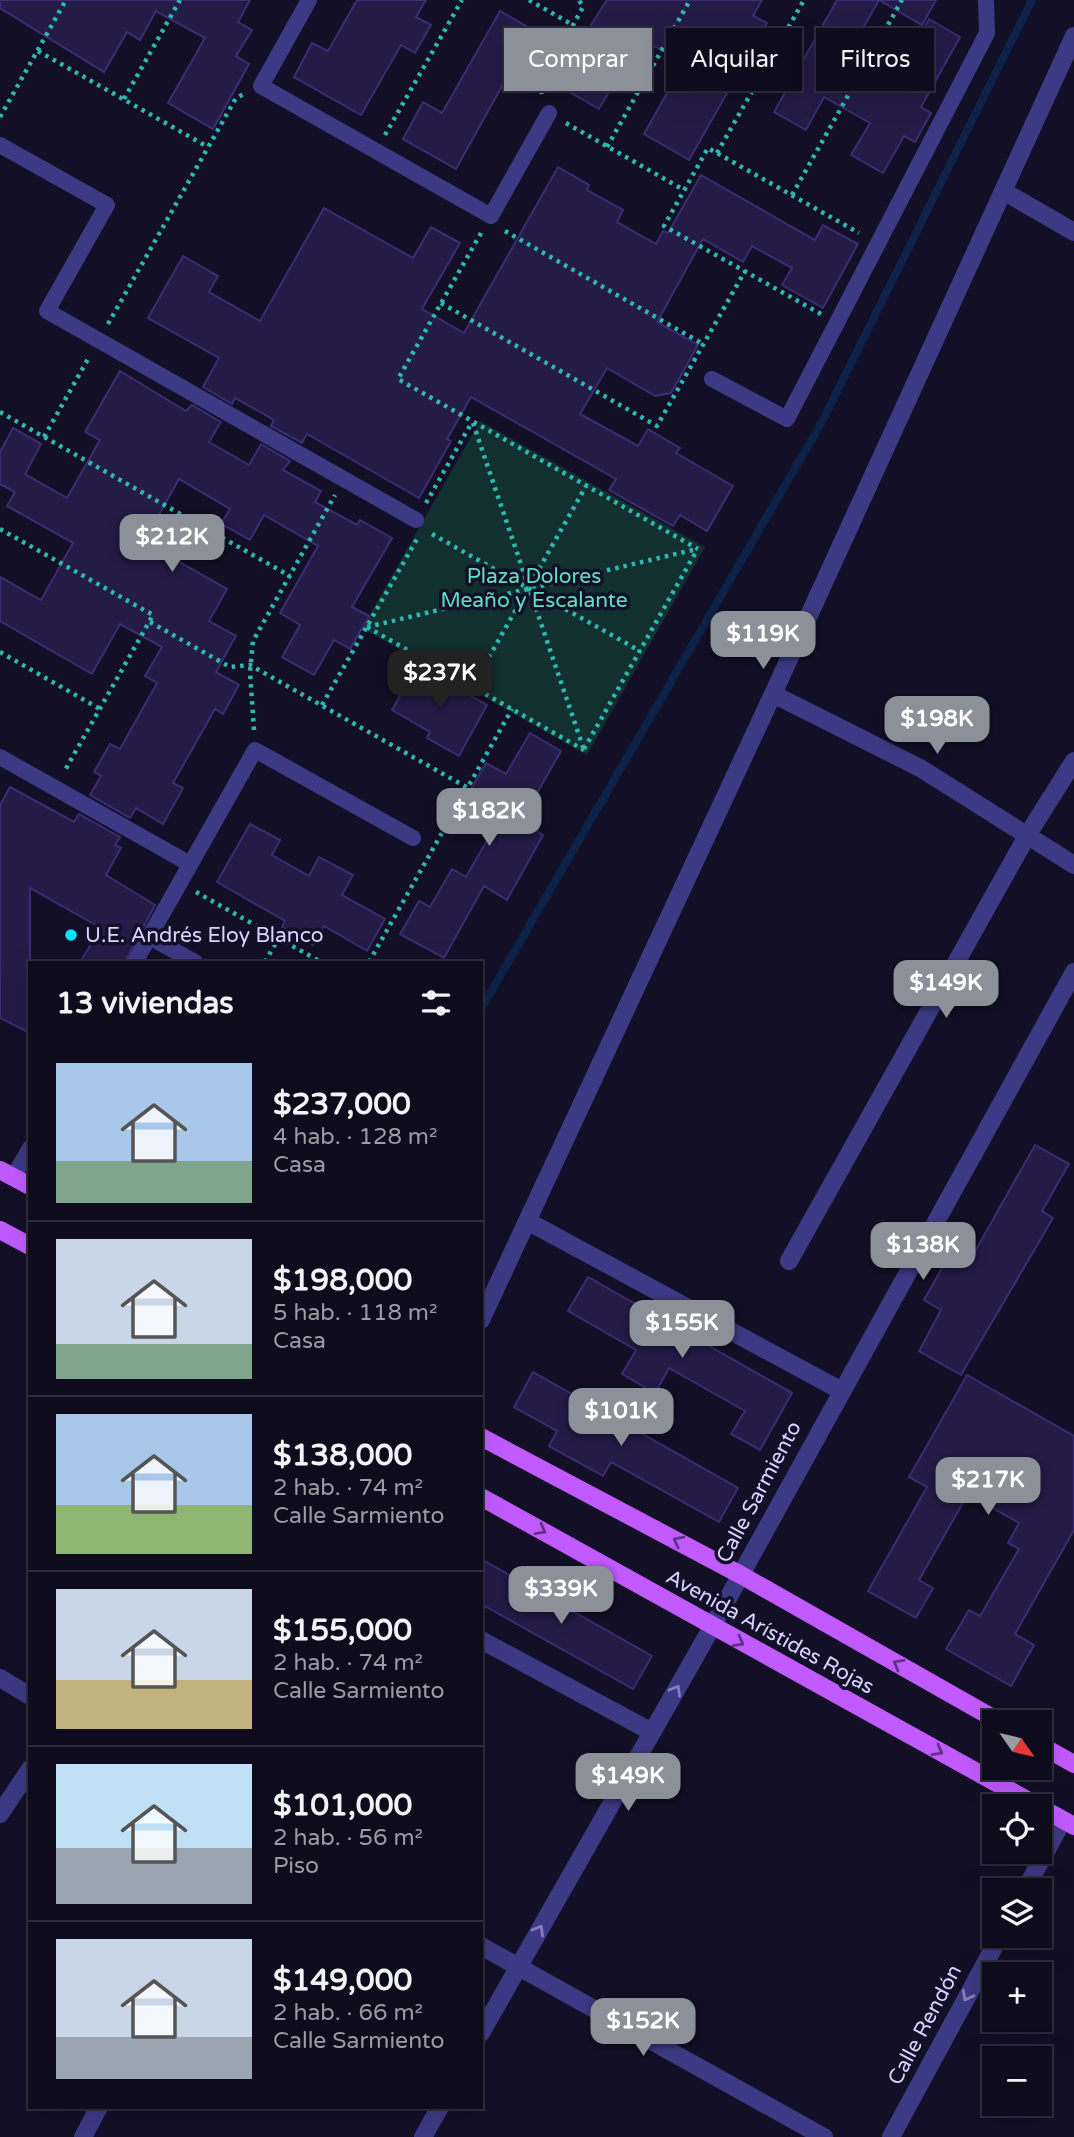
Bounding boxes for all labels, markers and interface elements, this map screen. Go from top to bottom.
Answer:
chip: Comprar [504,28,652,91]
chip: Alquilar [666,28,802,91]
chip: Filtros [816,28,934,91]
pin: $212K [123,514,221,574]
text: $212K [136,523,208,551]
park label: Plaza Dolores Meaño y Escalante [440,564,628,613]
pin: $119K [714,612,812,671]
text: $119K [727,620,799,648]
pin: $237K [391,650,489,710]
text: $237K [404,659,476,687]
pin: $198K [888,696,986,756]
text: $198K [901,705,973,733]
pin: $182K [440,788,538,848]
text: $182K [453,797,525,825]
place label: U.E. Andrés Eloy Blanco [85,923,324,948]
marker: U.E. Andrés Eloy Blanco [63,927,79,943]
pin: $149K [897,960,995,1020]
text: $149K [910,969,982,997]
icon: filters [417,984,455,1022]
text: 13 viviendas [56,985,234,1022]
text: $237,000 [273,1086,411,1123]
icon: home [112,1091,196,1175]
text: 4 hab. · 128 m² [273,1123,438,1151]
text: Casa [273,1151,326,1179]
pin: $138K [874,1222,972,1282]
text: $138K [887,1231,959,1259]
text: $198,000 [273,1262,412,1299]
icon: home [112,1267,196,1351]
text: 5 hab. · 118 m² [273,1299,438,1327]
pin: $155K [633,1300,731,1360]
text: $155K [646,1309,718,1337]
text: Casa [273,1327,326,1355]
pin: $101K [572,1388,670,1448]
text: $101K [585,1397,657,1425]
street label: Calle Sarmiento [711,1417,807,1567]
text: $138,000 [273,1437,412,1474]
icon: home [112,1442,196,1526]
pin: $217K [939,1458,1037,1517]
text: $217K [952,1466,1024,1494]
text: 2 hab. · 74 m² [273,1474,423,1502]
text: Calle Sarmiento [273,1502,444,1530]
one-way arrow [533,1522,546,1535]
one-way arrow [672,1536,685,1550]
street label: Avenida Arístides Rojas [662,1564,878,1700]
pin: $339K [512,1566,610,1626]
text: $339K [525,1575,597,1603]
text: $155,000 [273,1612,412,1649]
icon: home [112,1617,196,1701]
one-way arrow [732,1634,744,1647]
text: 2 hab. · 74 m² [273,1649,423,1677]
one-way arrow [892,1659,905,1672]
text: Calle Sarmiento [273,1677,444,1705]
one-way arrow [668,1685,681,1698]
north arrow [982,1710,1052,1780]
map controls [982,1710,1052,2116]
one-way arrow [931,1743,944,1756]
pin: $149K [579,1754,677,1813]
text: $149K [592,1762,664,1790]
text: $101,000 [273,1787,412,1824]
icon: home [112,1792,196,1876]
button: locate [982,1794,1052,1864]
text: 2 hab. · 56 m² [273,1824,423,1852]
text: Piso [273,1852,319,1880]
button: layers [982,1878,1052,1948]
one-way arrow [531,1925,544,1938]
street label: Calle Rendón [883,1961,967,2089]
text: $149,000 [273,1962,412,1999]
button: + [982,1962,1052,2032]
icon: home [112,1967,196,2051]
one-way arrow [962,1988,976,2001]
pin: $152K [594,1998,692,2058]
text: 2 hab. · 66 m² [273,1999,423,2027]
text: $152K [607,2007,679,2035]
text: Calle Sarmiento [273,2027,444,2055]
button: − [982,2046,1052,2116]

